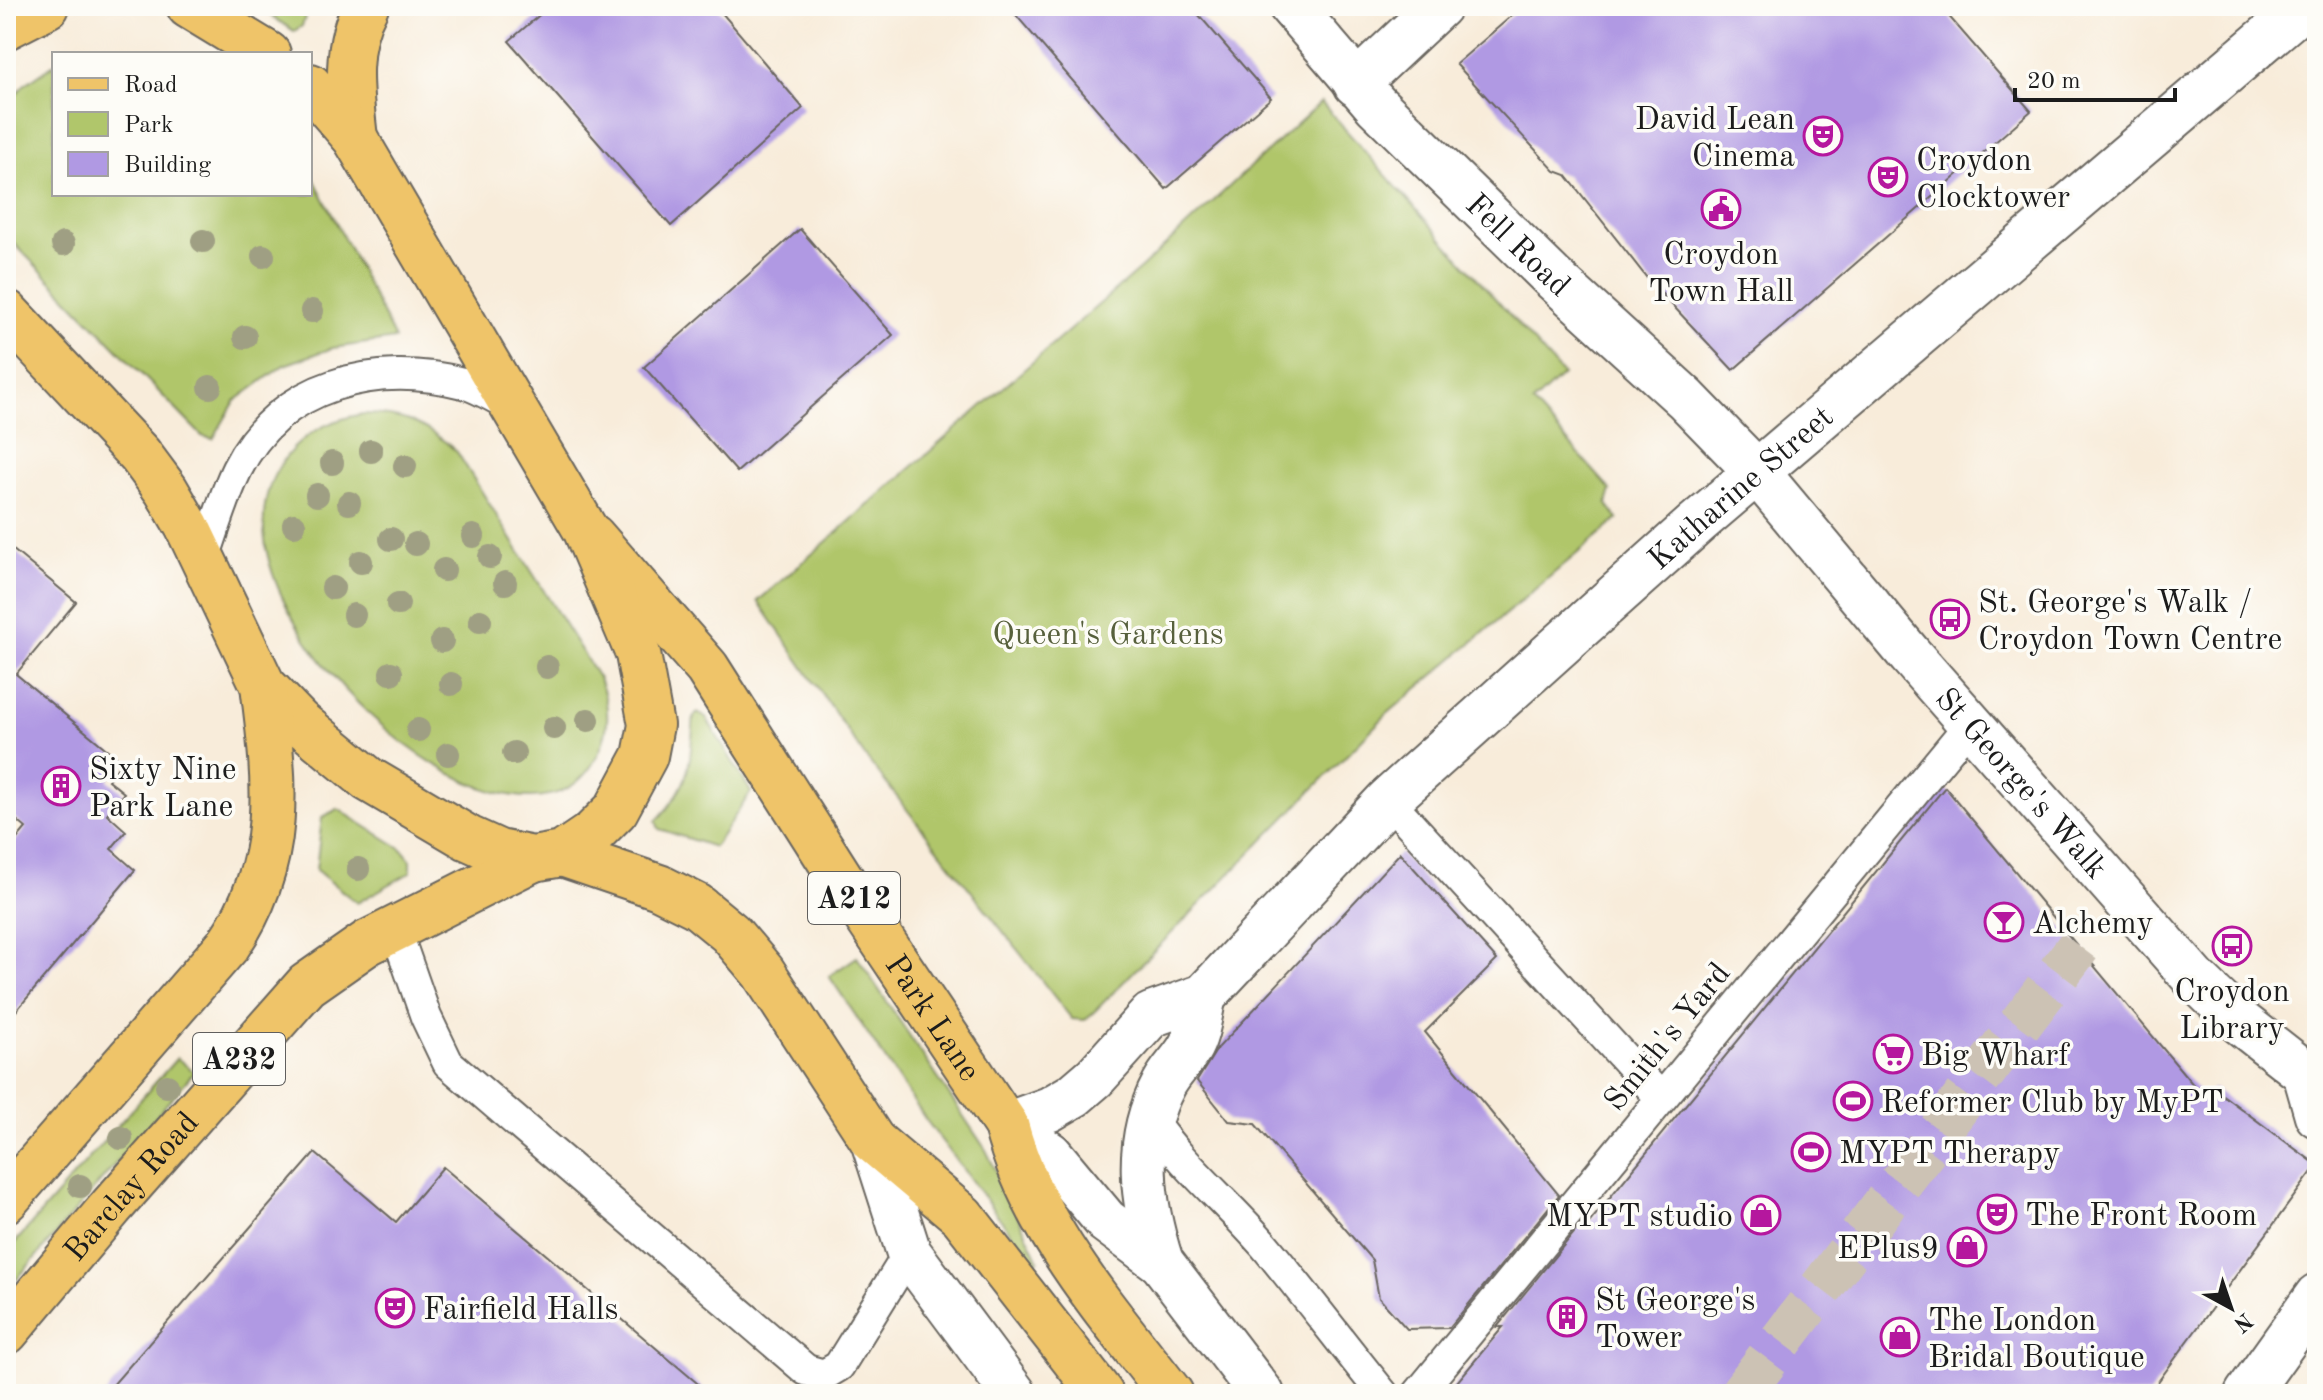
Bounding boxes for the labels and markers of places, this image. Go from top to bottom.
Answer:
place label: David Lean Cinema [1635,105,1795,174]
theatre icon: David Lean Cinema [1802,115,1844,157]
place label: Croydon Clocktower [1916,146,2070,215]
theatre icon: Croydon Clocktower [1867,156,1909,198]
public building icon: Croydon Town Hall [1700,188,1742,230]
place label: Croydon Town Hall [1648,240,1794,309]
place label: St. George's Walk / Croydon Town Centre [1978,588,2282,657]
bus stop icon: St. George's Walk / Croydon Town Centre [1929,598,1971,640]
place label: Sixty Nine Park Lane [89,755,237,824]
building icon: Sixty Nine Park Lane [40,765,82,807]
bar icon: Alchemy [1983,901,2025,943]
place label: Alchemy [2032,909,2154,941]
bus stop icon: Croydon Library [2211,925,2253,967]
place label: Croydon Library [2174,977,2290,1046]
supermarket icon: Big Wharf [1872,1033,1914,1075]
place label: Big Wharf [1921,1041,2070,1073]
sports icon: Reformer Club by MyPT [1832,1080,1874,1122]
place label: Reformer Club by MyPT [1881,1088,2224,1120]
sports icon: MYPT Therapy [1790,1131,1832,1173]
place label: MYPT Therapy [1839,1139,2060,1171]
theatre icon: The Front Room [1976,1193,2018,1235]
shop icon: MYPT studio [1740,1194,1782,1236]
place label: The Front Room [2025,1201,2257,1233]
place label: MYPT studio [1546,1202,1733,1234]
shop icon: EPlus9 [1946,1226,1988,1268]
place label: EPlus9 [1837,1234,1939,1266]
place label: St George's Tower [1595,1286,1755,1355]
theatre icon: Fairfield Halls [374,1287,416,1329]
place label: Fairfield Halls [423,1295,618,1327]
building icon: St George's Tower [1546,1296,1588,1338]
place label: The London Bridal Boutique [1928,1306,2145,1375]
shop icon: The London Bridal Boutique [1879,1316,1921,1358]

